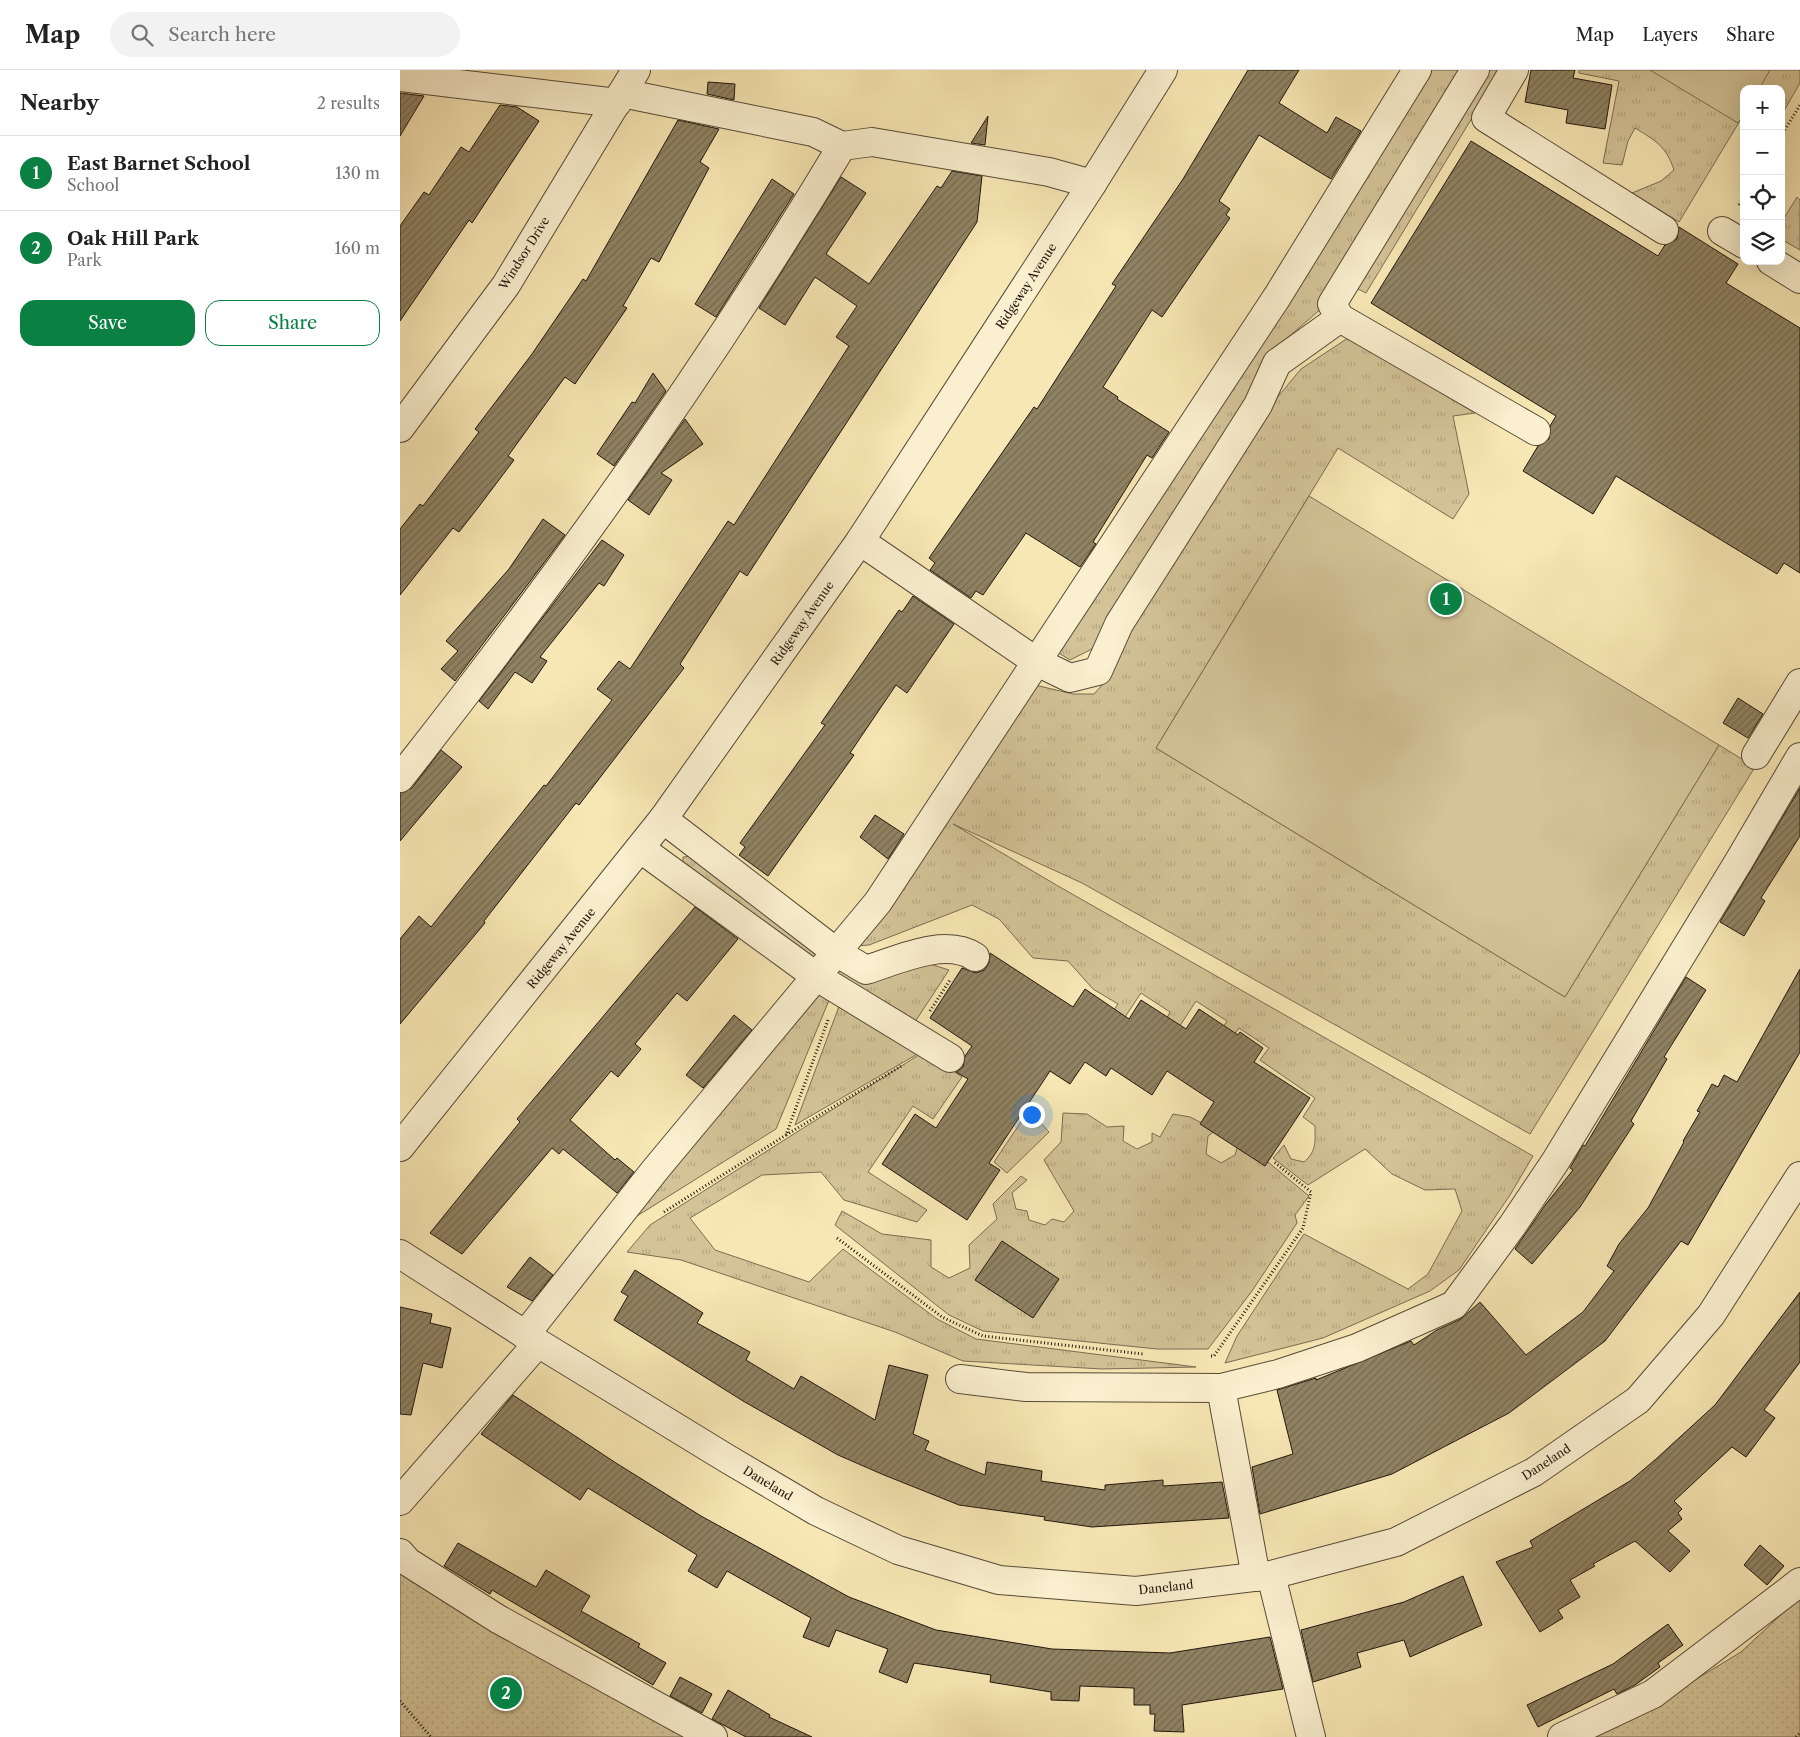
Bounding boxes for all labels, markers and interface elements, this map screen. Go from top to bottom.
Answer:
search box [110,12,460,57]
text: Map [25,20,80,49]
icon: search [128,21,156,49]
text: Search here [168,23,276,46]
text: Map [1576,24,1614,46]
text: Layers [1642,24,1698,46]
text: Share [1726,24,1775,46]
map controls [1740,85,1785,265]
button: + [1740,85,1785,130]
text: Nearby [20,90,99,115]
text: 2 results [317,93,380,113]
button: − [1740,130,1785,175]
text: East Barnet School [67,152,251,175]
text: 1 [32,163,40,183]
text: 130 m [335,163,380,183]
text: School [67,175,119,195]
button: locate [1740,175,1785,220]
street label: Windsor Drive [495,213,553,293]
button: layers [1740,220,1785,265]
text: Oak Hill Park [67,227,199,250]
text: 2 [31,238,41,258]
text: 160 m [335,238,380,258]
street label: Ridgeway Avenue [993,240,1060,332]
text: Park [67,250,102,270]
button: Save [20,300,195,346]
button: Share [205,300,380,346]
street label: Ridgeway Avenue [767,578,837,668]
pin: 1 [1430,580,1462,618]
street label: Ridgeway Avenue [524,904,598,992]
your location [1019,1102,1045,1128]
street label: Daneland [1519,1440,1574,1483]
street label: Daneland [741,1462,796,1504]
street label: Daneland [1138,1577,1195,1597]
pin: 2 [490,1674,522,1712]

